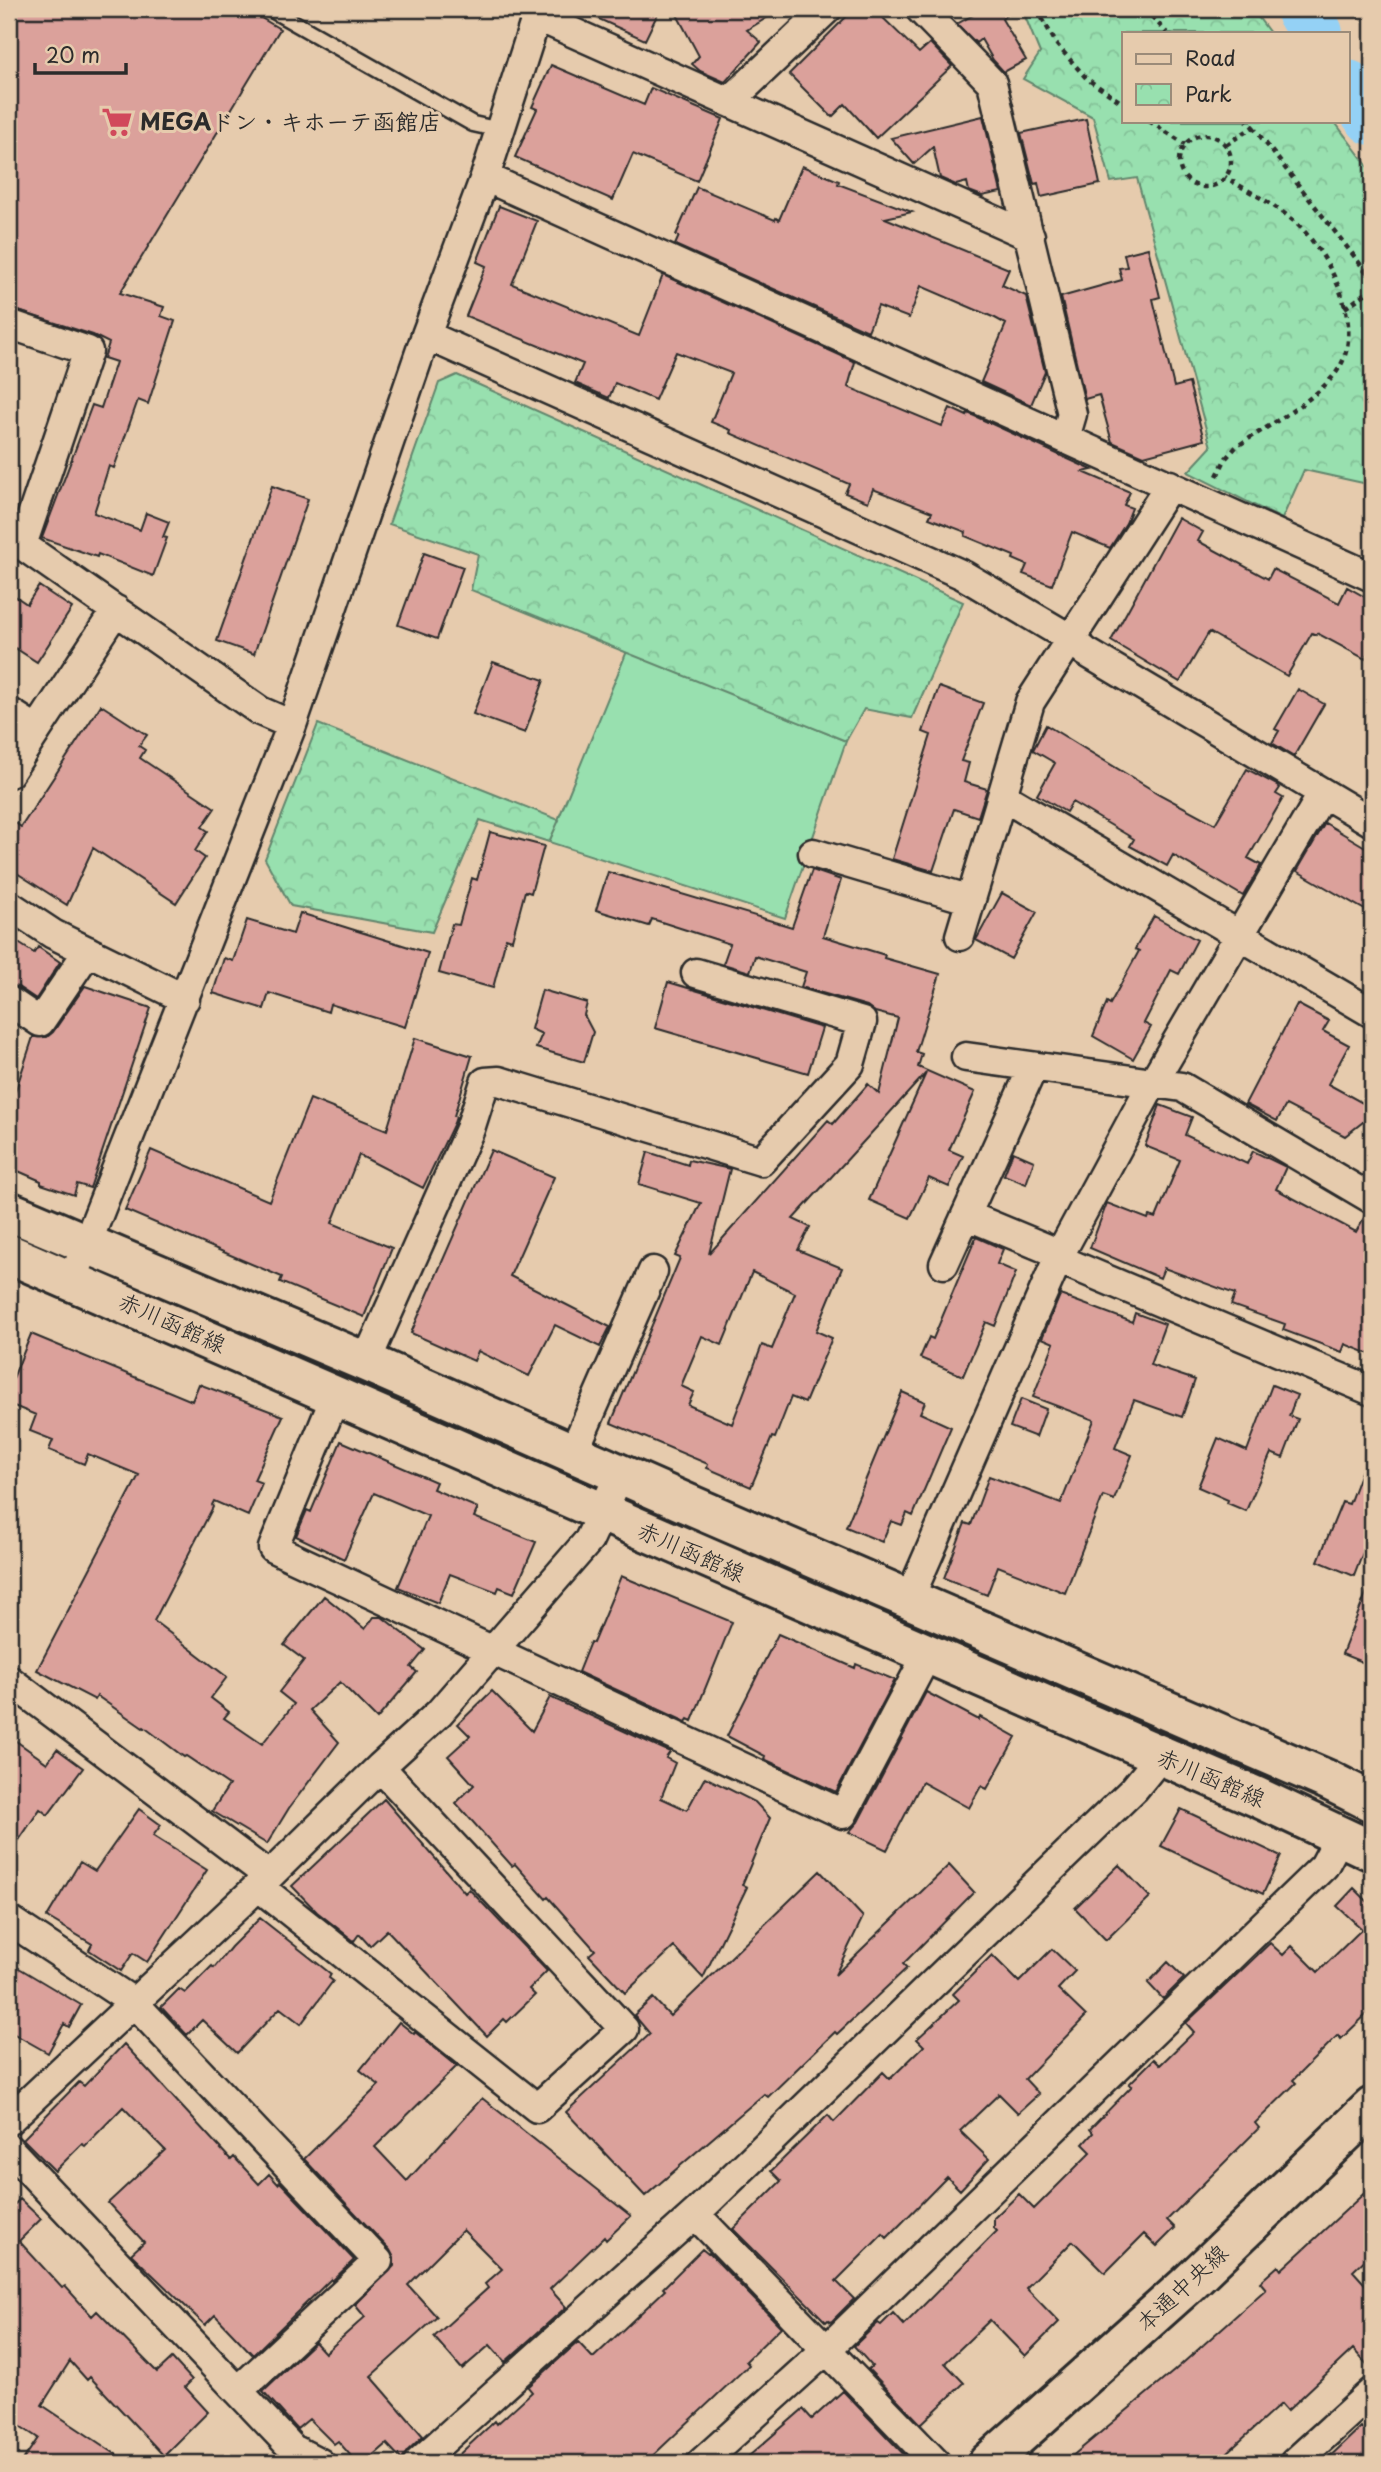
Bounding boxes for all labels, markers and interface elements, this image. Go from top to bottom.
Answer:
scale bar [35,32,126,76]
legend [1122,32,1350,122]
text: 20 m [46,38,100,70]
text: Road [1185,41,1236,73]
text: Park [1185,77,1232,109]
place label: MEGAドン・キホーテ函館店 [140,103,441,138]
supermarket icon: MEGAドン・キホーテ函館店 [100,105,134,139]
street label: 赤川函館線 [113,1282,232,1361]
street label: 赤川函館線 [632,1511,751,1590]
street label: 赤川函館線 [1152,1738,1271,1815]
street label: 本通中央線 [1127,2235,1235,2339]

